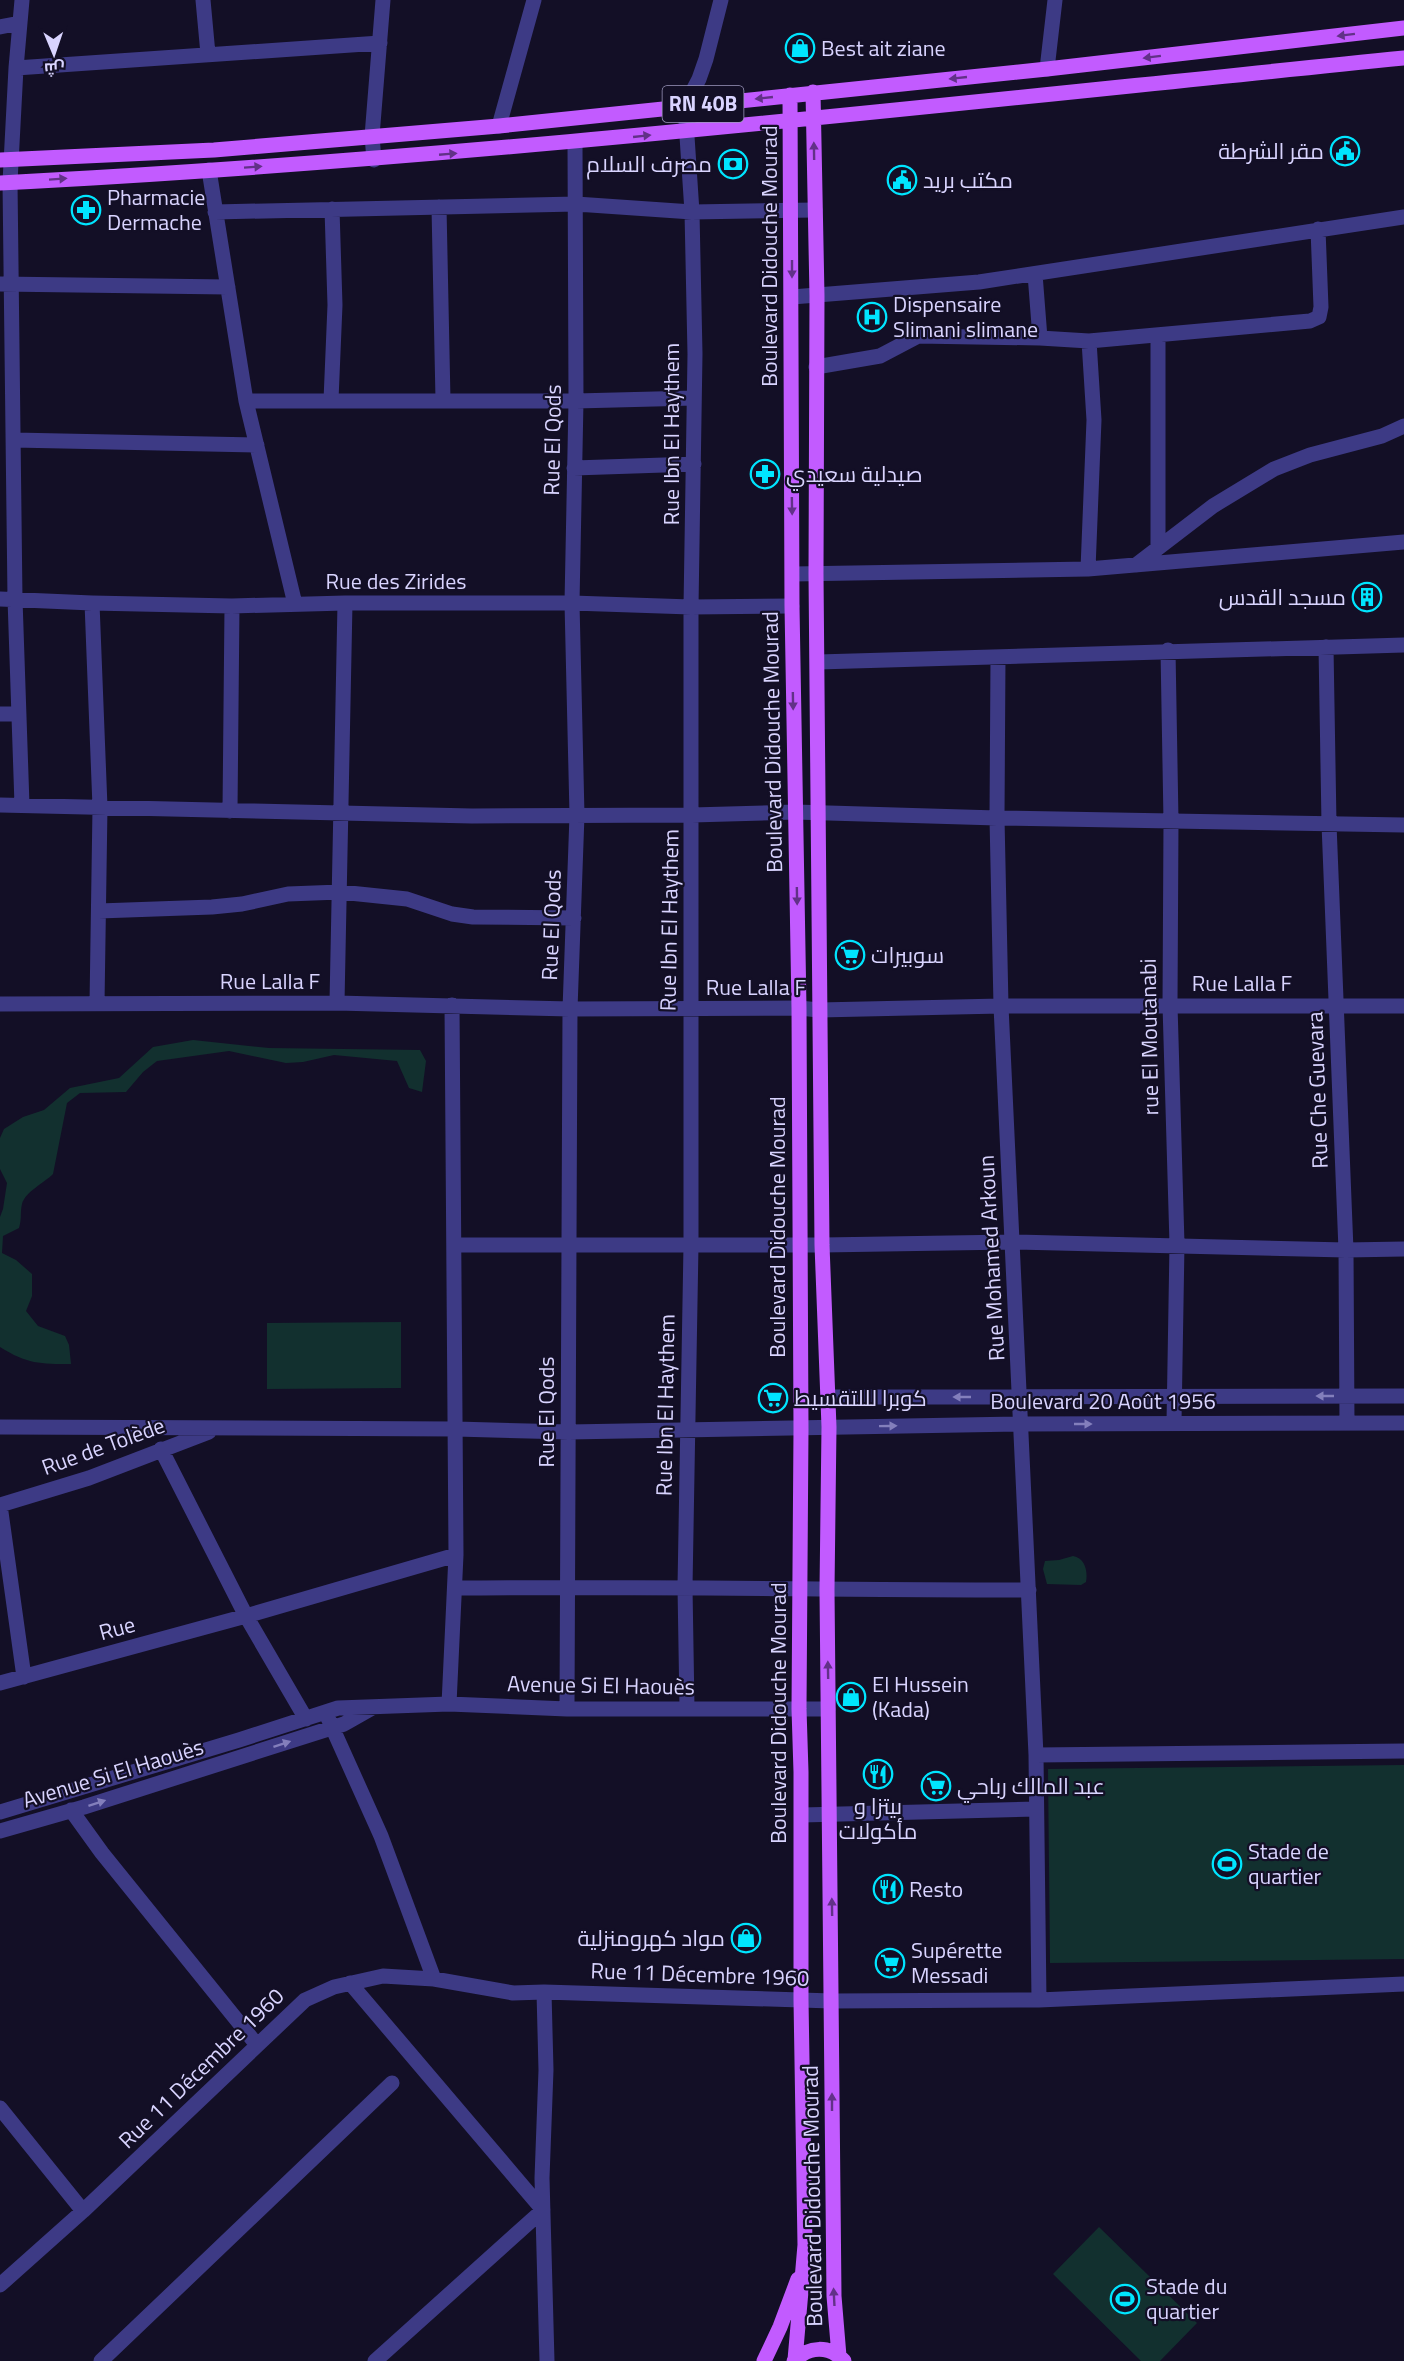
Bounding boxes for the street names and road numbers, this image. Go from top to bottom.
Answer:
road number: RN 40B [662,86,744,122]
street label: Boulevard Didouche Mourad [752,125,786,387]
street label: Rue Ibn El Haythem [654,343,688,525]
street label: Rue El Qods [534,384,570,496]
street label: Rue des Zirides [326,564,466,598]
street label: Boulevard Didouche Mourad [753,611,791,873]
street label: Rue Ibn El Haythem [650,829,688,1011]
street label: Rue El Qods [532,869,570,981]
street label: rue El Moutanabi [1131,958,1167,1116]
street label: Rue Lalla F [220,964,320,998]
street label: Rue Lalla F [1192,966,1292,1000]
street label: Rue Lalla F [706,970,806,1004]
street label: Rue Che Guevara [1297,1011,1337,1169]
street label: Boulevard Didouche Mourad [760,1096,794,1358]
street label: Rue Mohamed Arkoun [969,1154,1013,1362]
street label: Rue Ibn El Haythem [646,1314,684,1496]
street label: Rue El Qods [529,1356,563,1468]
street label: Boulevard 20 Août 1956 [990,1384,1216,1418]
street label: Rue de Tolède [37,1408,169,1484]
street label: Boulevard Didouche Mourad [761,1582,795,1844]
street label: Rue [95,1607,139,1649]
street label: Avenue Si El Haouès [507,1666,695,1704]
street label: Avenue Si El Haouès [18,1729,208,1817]
street label: Rue 11 Décembre 1960 [590,1953,810,1995]
street label: Rue 11 Décembre 1960 [110,1980,292,2156]
street label: Boulevard Didouche Mourad [793,2065,831,2327]

